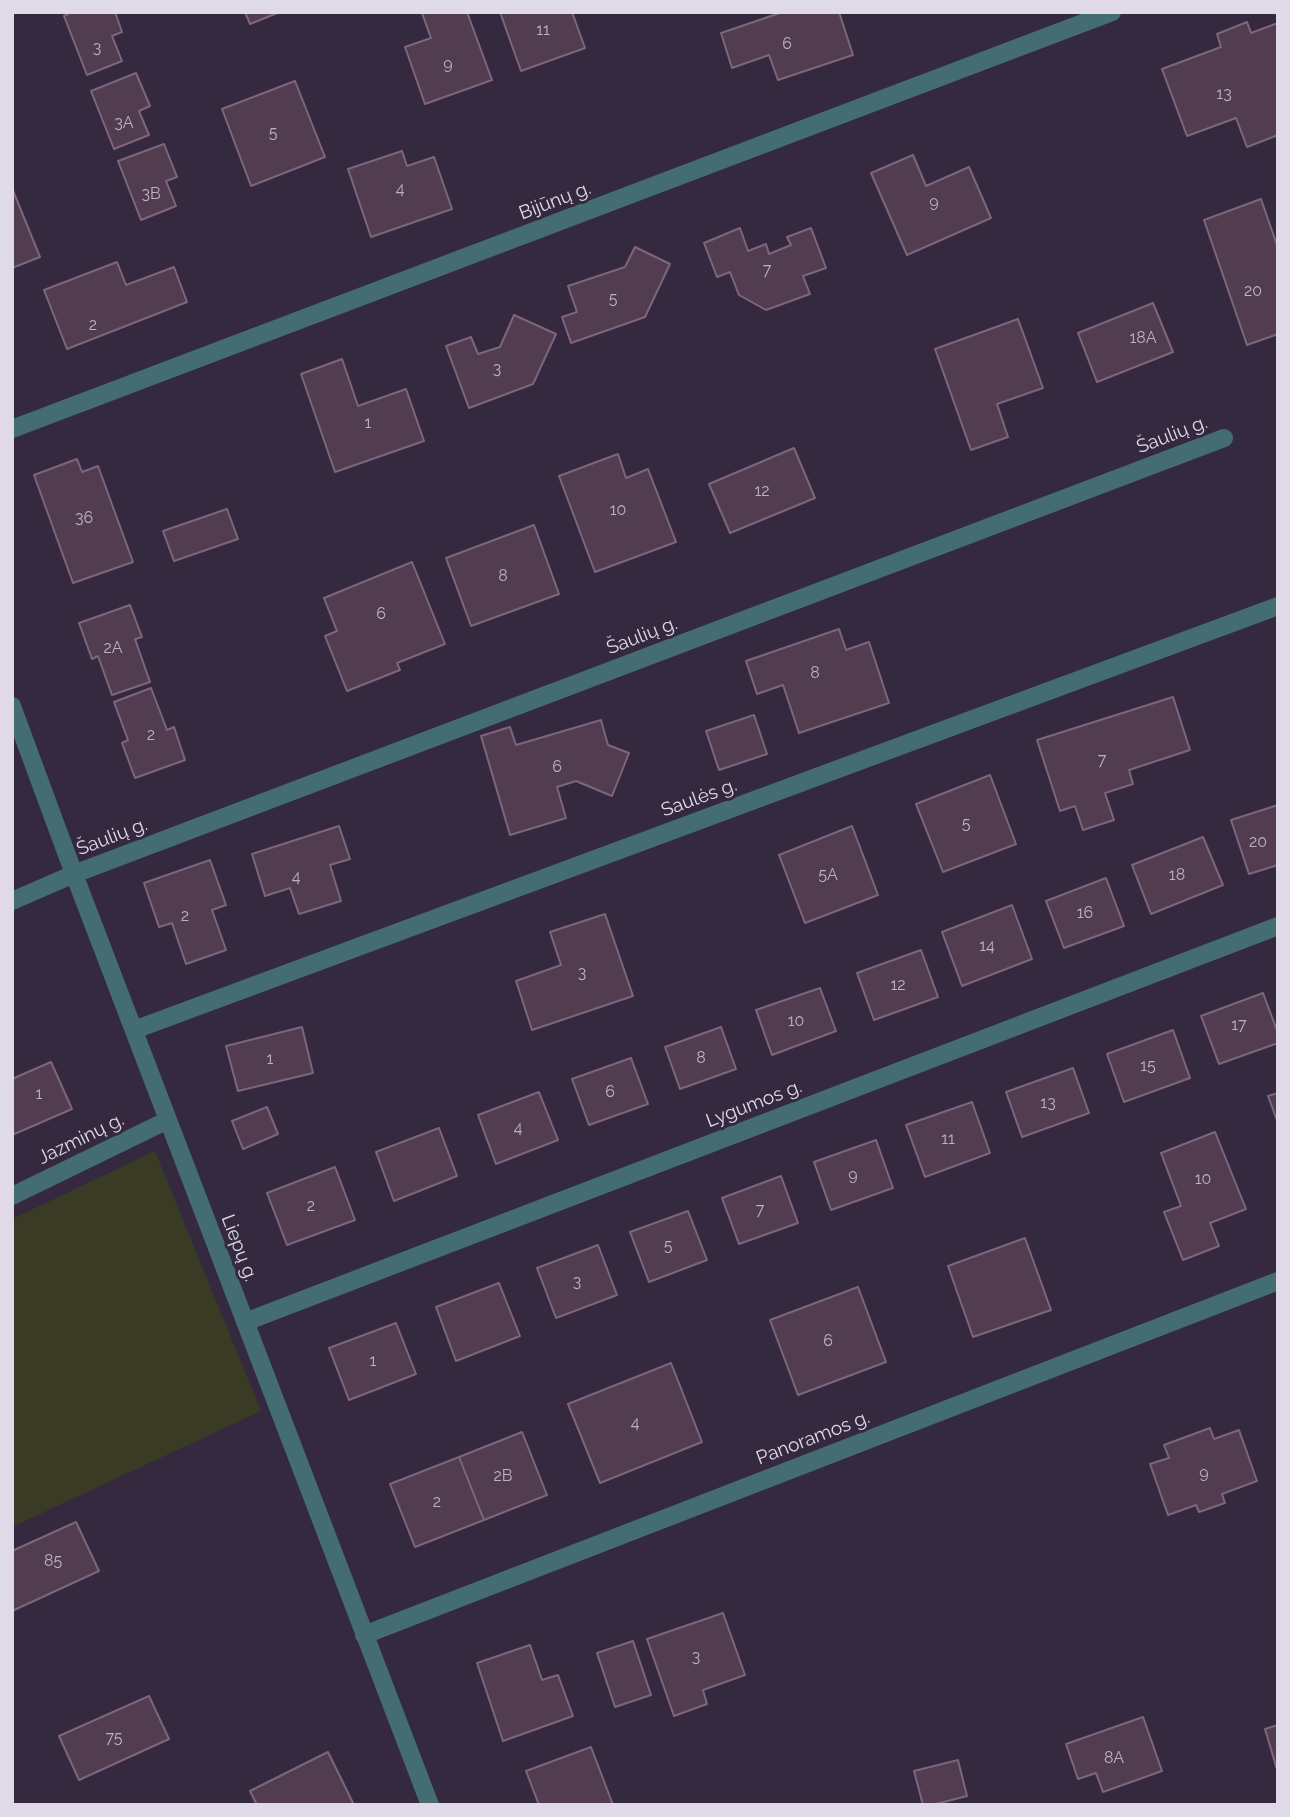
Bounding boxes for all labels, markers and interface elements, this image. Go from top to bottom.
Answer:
house number: 11 [536,20,550,40]
house number: 6 [782,34,792,54]
house number: 3 [93,38,101,58]
house number: 9 [443,54,453,74]
house number: 13 [1216,84,1232,104]
house number: 3A [114,113,134,133]
house number: 5 [269,123,277,143]
street label: Bijūnų g. [516,177,594,225]
house number: 4 [396,179,404,199]
house number: 3B [141,184,161,204]
house number: 9 [929,192,939,212]
house number: 7 [763,260,771,280]
house number: 20 [1244,281,1262,301]
house number: 5 [609,289,617,309]
house number: 2 [89,315,97,335]
house number: 18A [1130,328,1156,348]
house number: 3 [493,359,501,379]
street label: Šaulių g. [1133,411,1211,459]
house number: 1 [365,413,371,433]
house number: 12 [754,481,770,501]
house number: 10 [610,500,626,520]
house number: 36 [75,508,93,528]
house number: 8 [498,566,508,586]
house number: 6 [376,604,386,624]
street label: Šaulių g. [603,612,681,660]
house number: 2A [103,638,123,658]
house number: 8 [810,663,820,683]
house number: 2 [147,725,155,745]
house number: 7 [1098,750,1106,770]
house number: 6 [552,757,562,777]
street label: Saulės g. [658,774,740,822]
street label: Šaulių g. [73,813,151,861]
house number: 5 [962,814,970,834]
house number: 20 [1249,832,1267,852]
house number: 5A [818,865,838,885]
house number: 18 [1169,865,1185,885]
house number: 4 [292,867,300,887]
house number: 16 [1077,903,1093,923]
house number: 2 [181,906,189,926]
house number: 14 [979,936,995,956]
house number: 3 [578,963,586,983]
house number: 12 [890,975,906,995]
house number: 10 [788,1011,804,1031]
house number: 17 [1231,1015,1247,1035]
house number: 8 [696,1048,706,1068]
house number: 1 [267,1049,273,1069]
house number: 15 [1140,1056,1156,1076]
street label: Lygumos g. [703,1075,805,1133]
house number: 6 [605,1082,615,1102]
house number: 1 [36,1084,42,1104]
house number: 13 [1040,1093,1056,1113]
street label: Jazminų g. [34,1108,128,1170]
house number: 4 [514,1118,522,1138]
house number: 11 [941,1129,955,1149]
house number: 9 [848,1165,858,1185]
house number: 10 [1195,1169,1211,1189]
house number: 2 [307,1196,315,1216]
house number: 7 [756,1200,764,1220]
street label: Liepų g. [216,1211,262,1285]
house number: 5 [664,1236,672,1256]
house number: 3 [573,1272,581,1292]
house number: 6 [823,1331,833,1351]
house number: 1 [370,1351,376,1371]
street label: Panoramos g. [753,1406,873,1470]
house number: 4 [631,1413,639,1433]
house number: 9 [1199,1463,1209,1483]
house number: 2B [494,1466,512,1486]
house number: 2 [433,1492,441,1512]
house number: 85 [44,1551,62,1571]
house number: 3 [692,1647,700,1667]
house number: 75 [105,1728,123,1748]
house number: 8A [1104,1748,1124,1768]

